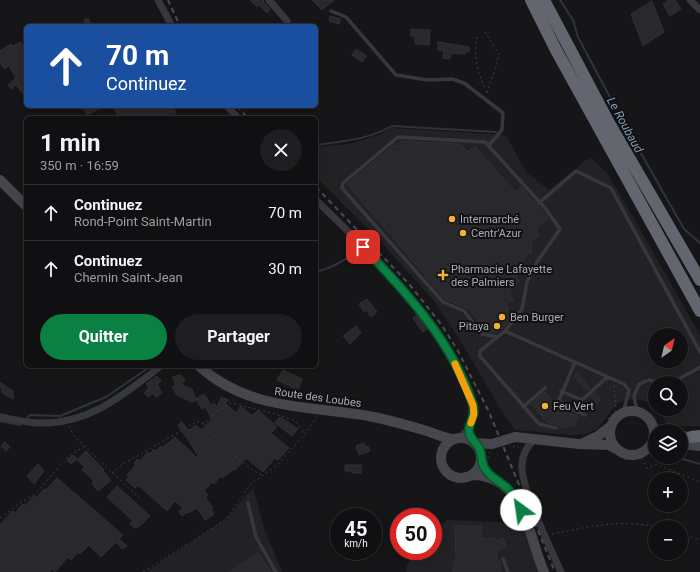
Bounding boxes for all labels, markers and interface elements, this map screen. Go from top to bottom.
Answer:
text: 70 m [106,39,169,72]
icon: ahead [40,40,92,92]
text: Continuez [106,73,187,94]
water label: Le Roubaud [604,95,646,156]
text: 1 min [40,129,100,157]
button: close [260,129,302,171]
text: 350 m · 16:59 [40,158,119,173]
text: Continuez [74,196,142,214]
icon: ahead [40,202,62,224]
text: 70 m [268,204,302,222]
place label: Intermarché [460,213,519,226]
text: Rond-Point Saint-Martin [74,214,212,229]
marker: Intermarché [447,214,457,224]
place label: Centr'Azur [471,227,522,240]
marker: Centr'Azur [458,228,468,238]
pin [346,230,380,264]
icon: arrive [352,236,374,258]
text: Continuez [74,252,142,270]
icon: ahead [40,258,62,280]
text: 30 m [268,260,302,278]
place label: Pharmacie Lafayette des Palmiers [451,263,552,289]
text: Chemin Saint-Jean [74,270,183,285]
marker: Pharmacie Lafayette des Palmiers [438,270,448,280]
place label: Ben Burger [510,311,564,324]
marker: Ben Burger [497,312,507,322]
button: Quitter [40,314,167,360]
button: Partager [175,314,302,360]
place label: Pitaya [459,320,489,333]
marker: Pitaya [492,321,502,331]
north arrow [648,328,688,368]
map controls [648,328,688,560]
button: search [648,376,688,416]
street label: Route des Loubes [274,385,363,410]
place label: Feu Vert [553,400,594,413]
marker: Feu Vert [540,401,550,411]
button: layers [648,424,688,464]
button: + [648,472,688,512]
position arrow [500,489,542,531]
speed limit sign: 50 [390,508,442,560]
text: 45 [345,517,367,541]
button: − [648,520,688,560]
text: km/h [344,538,368,549]

